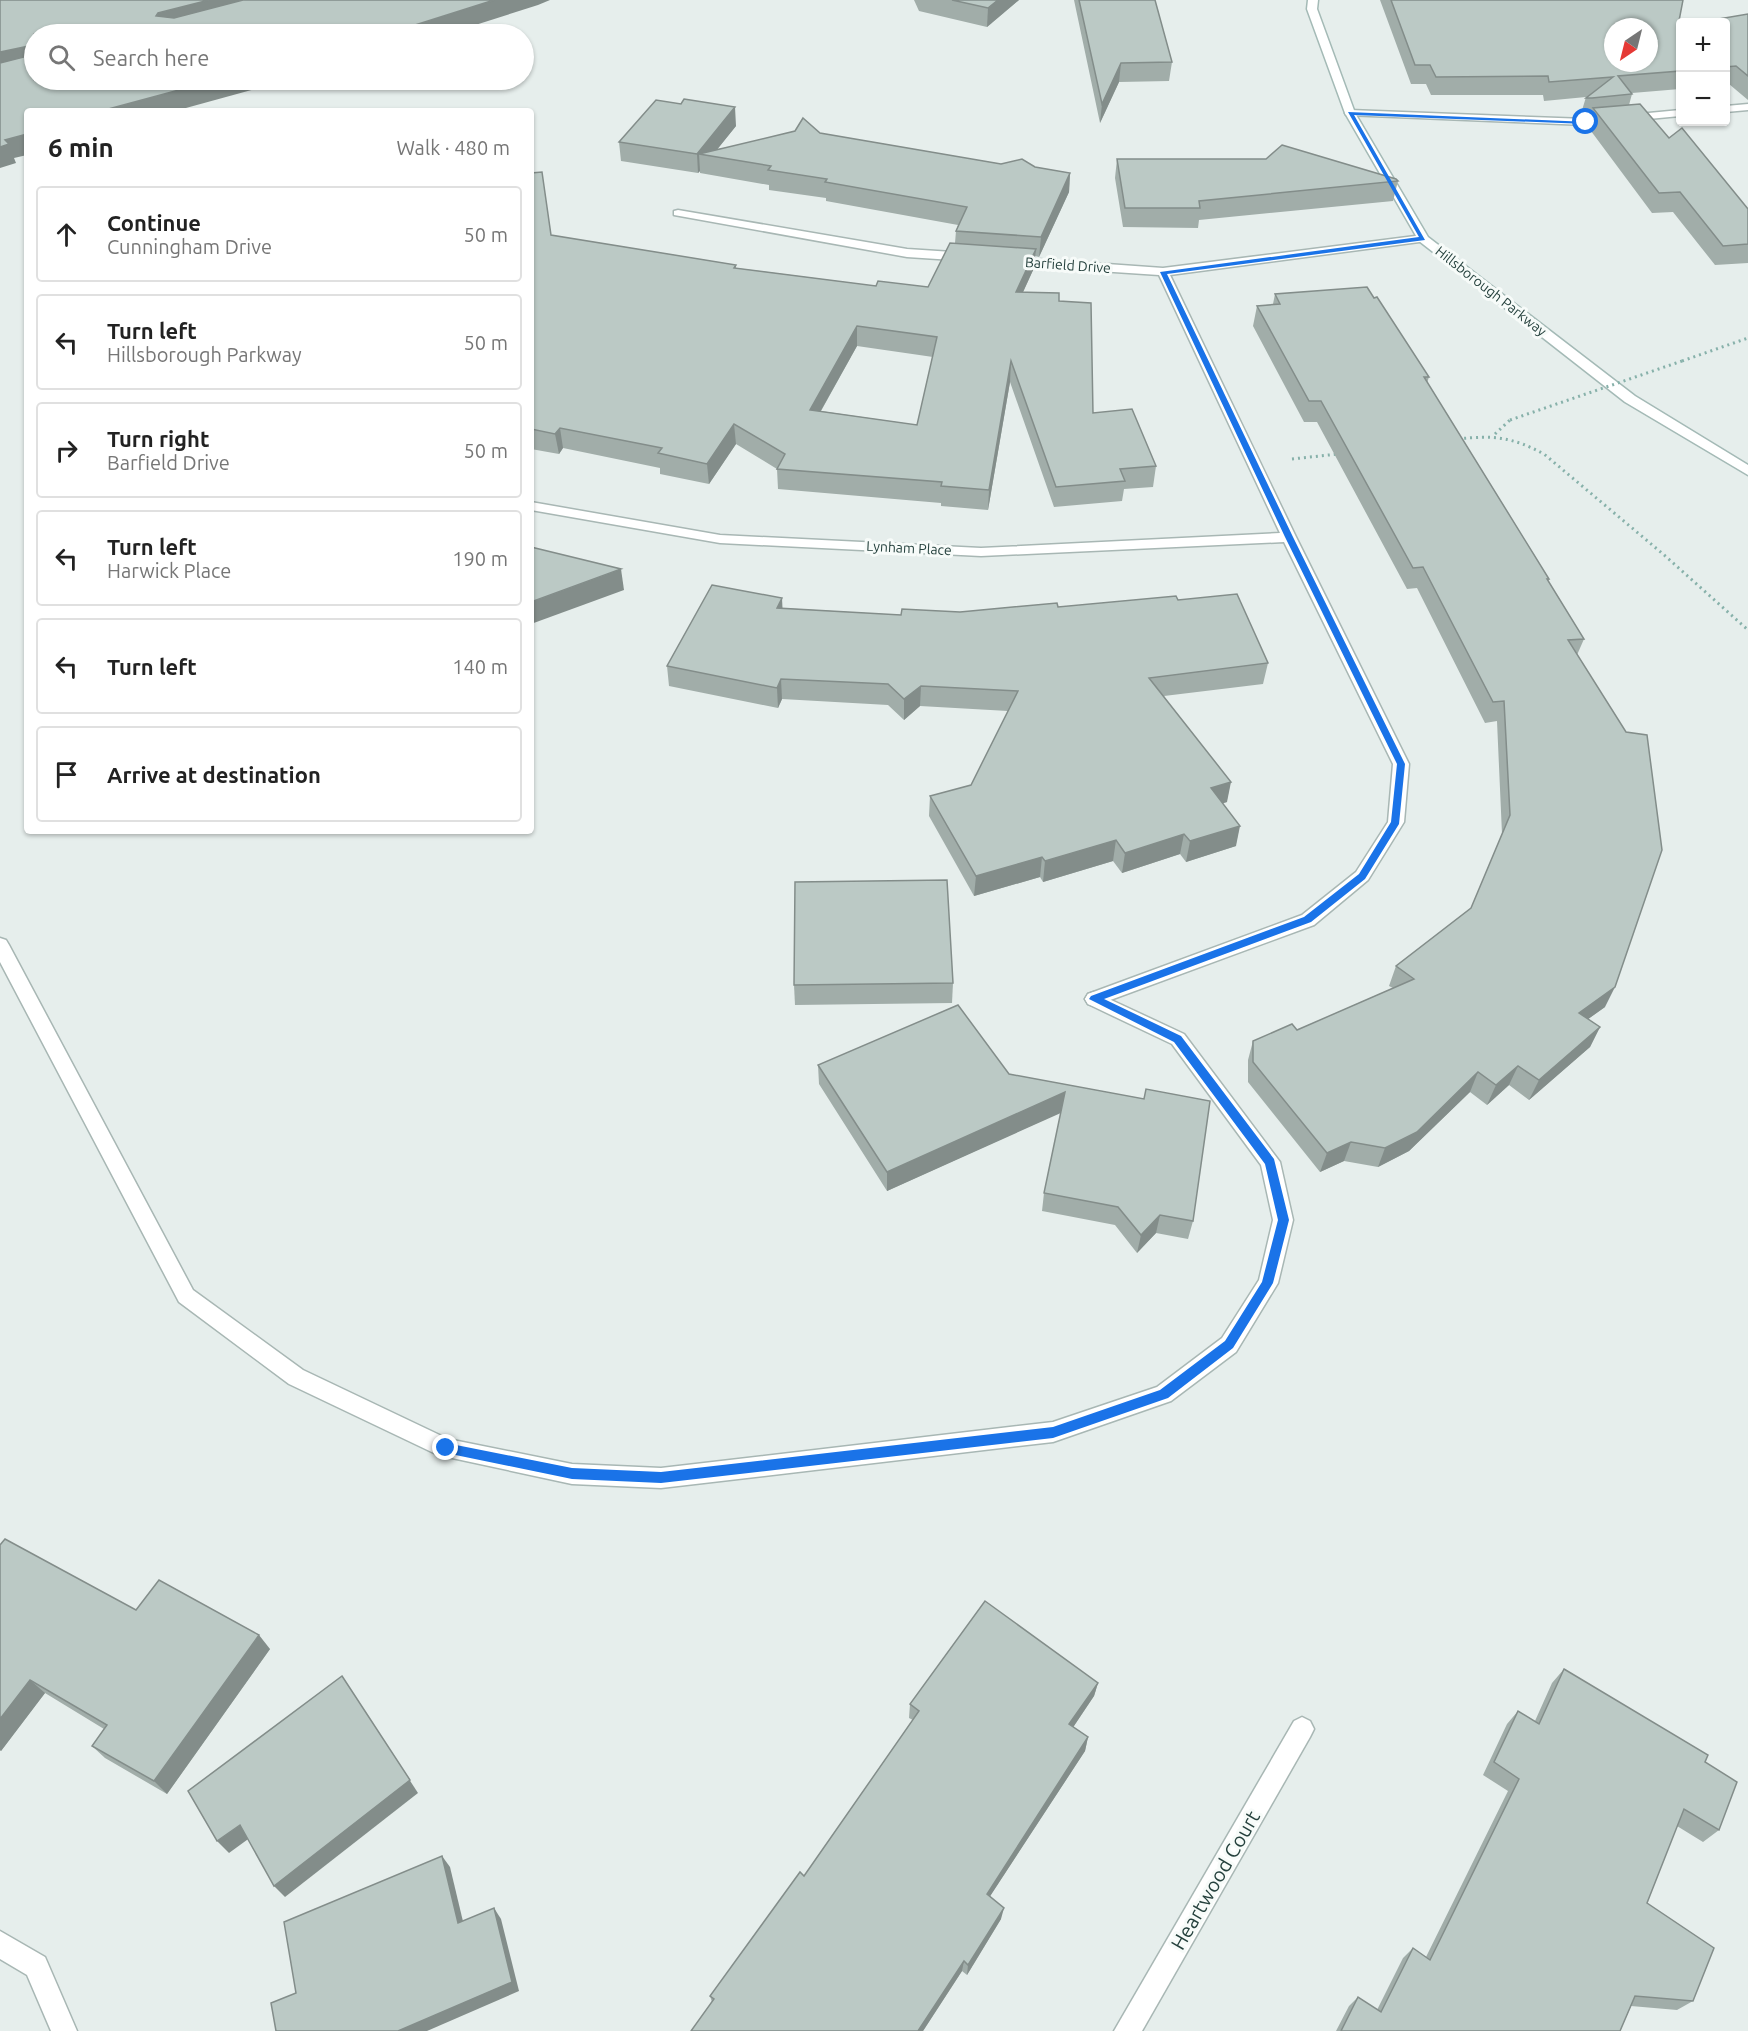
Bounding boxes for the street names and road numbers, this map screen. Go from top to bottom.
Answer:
street label: Hillsborough Parkway [1432,243,1550,339]
street label: Barfield Drive [1025,254,1111,276]
street label: Lynham Place [866,538,952,558]
street label: Heartwood Court [1166,1806,1264,1954]

